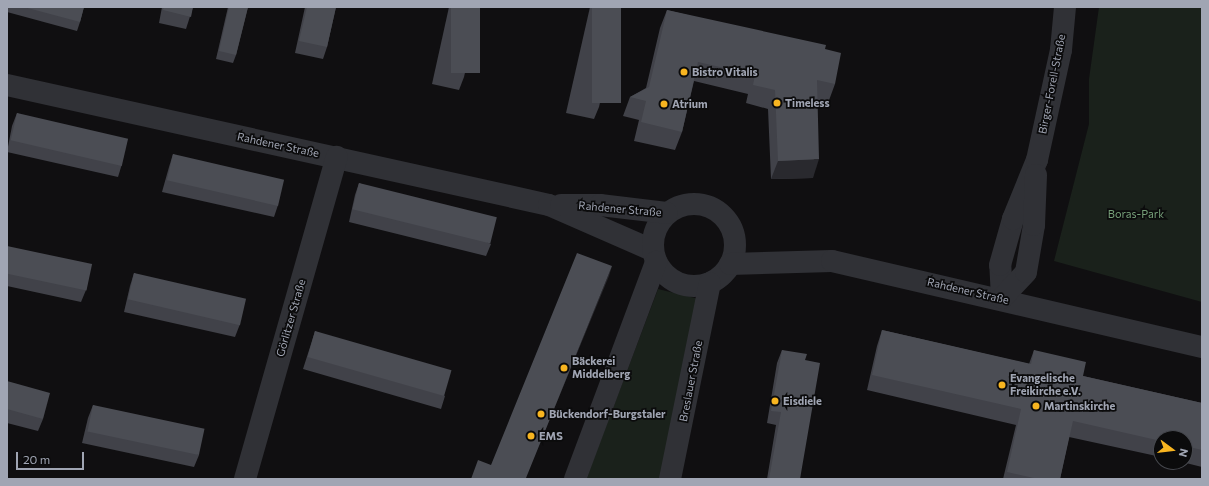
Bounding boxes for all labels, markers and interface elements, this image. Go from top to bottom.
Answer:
street label: Birger-Forell-Straße [1036,33,1068,135]
place label: Bistro Vitalis [692,65,758,79]
marker: Bistro Vitalis [679,67,689,77]
place label: Timeless [785,96,830,110]
place label: Atrium [672,97,708,111]
marker: Timeless [772,98,782,108]
marker: Atrium [659,99,669,109]
street label: Rahdener Straße [236,130,320,160]
street label: Rahdener Straße [578,199,662,219]
park label: Boras-Park [1108,207,1164,221]
street label: Rahdener Straße [926,275,1010,307]
street label: Görlitzer Straße [274,278,308,358]
street label: Breslauer Straße [677,339,705,423]
place label: Bäckerei Middelberg [572,355,630,381]
marker: Bäckerei Middelberg [559,363,569,373]
place label: Evangelische Freikirche e.V. [1010,372,1081,398]
marker: Evangelische Freikirche e.V. [997,380,1007,390]
place label: Eisdiele [783,394,822,408]
marker: Eisdiele [770,396,780,406]
place label: Martinskirche [1044,399,1115,413]
marker: Martinskirche [1031,401,1041,411]
place label: Bückendorf-Burgstaler [549,407,666,421]
marker: Bückendorf-Burgstaler [536,409,546,419]
place label: EMS [539,429,563,443]
north arrow [1153,430,1193,470]
marker: EMS [526,431,536,441]
scale bar [18,444,86,470]
text: N [1177,447,1191,459]
text: 20 m [23,452,50,466]

